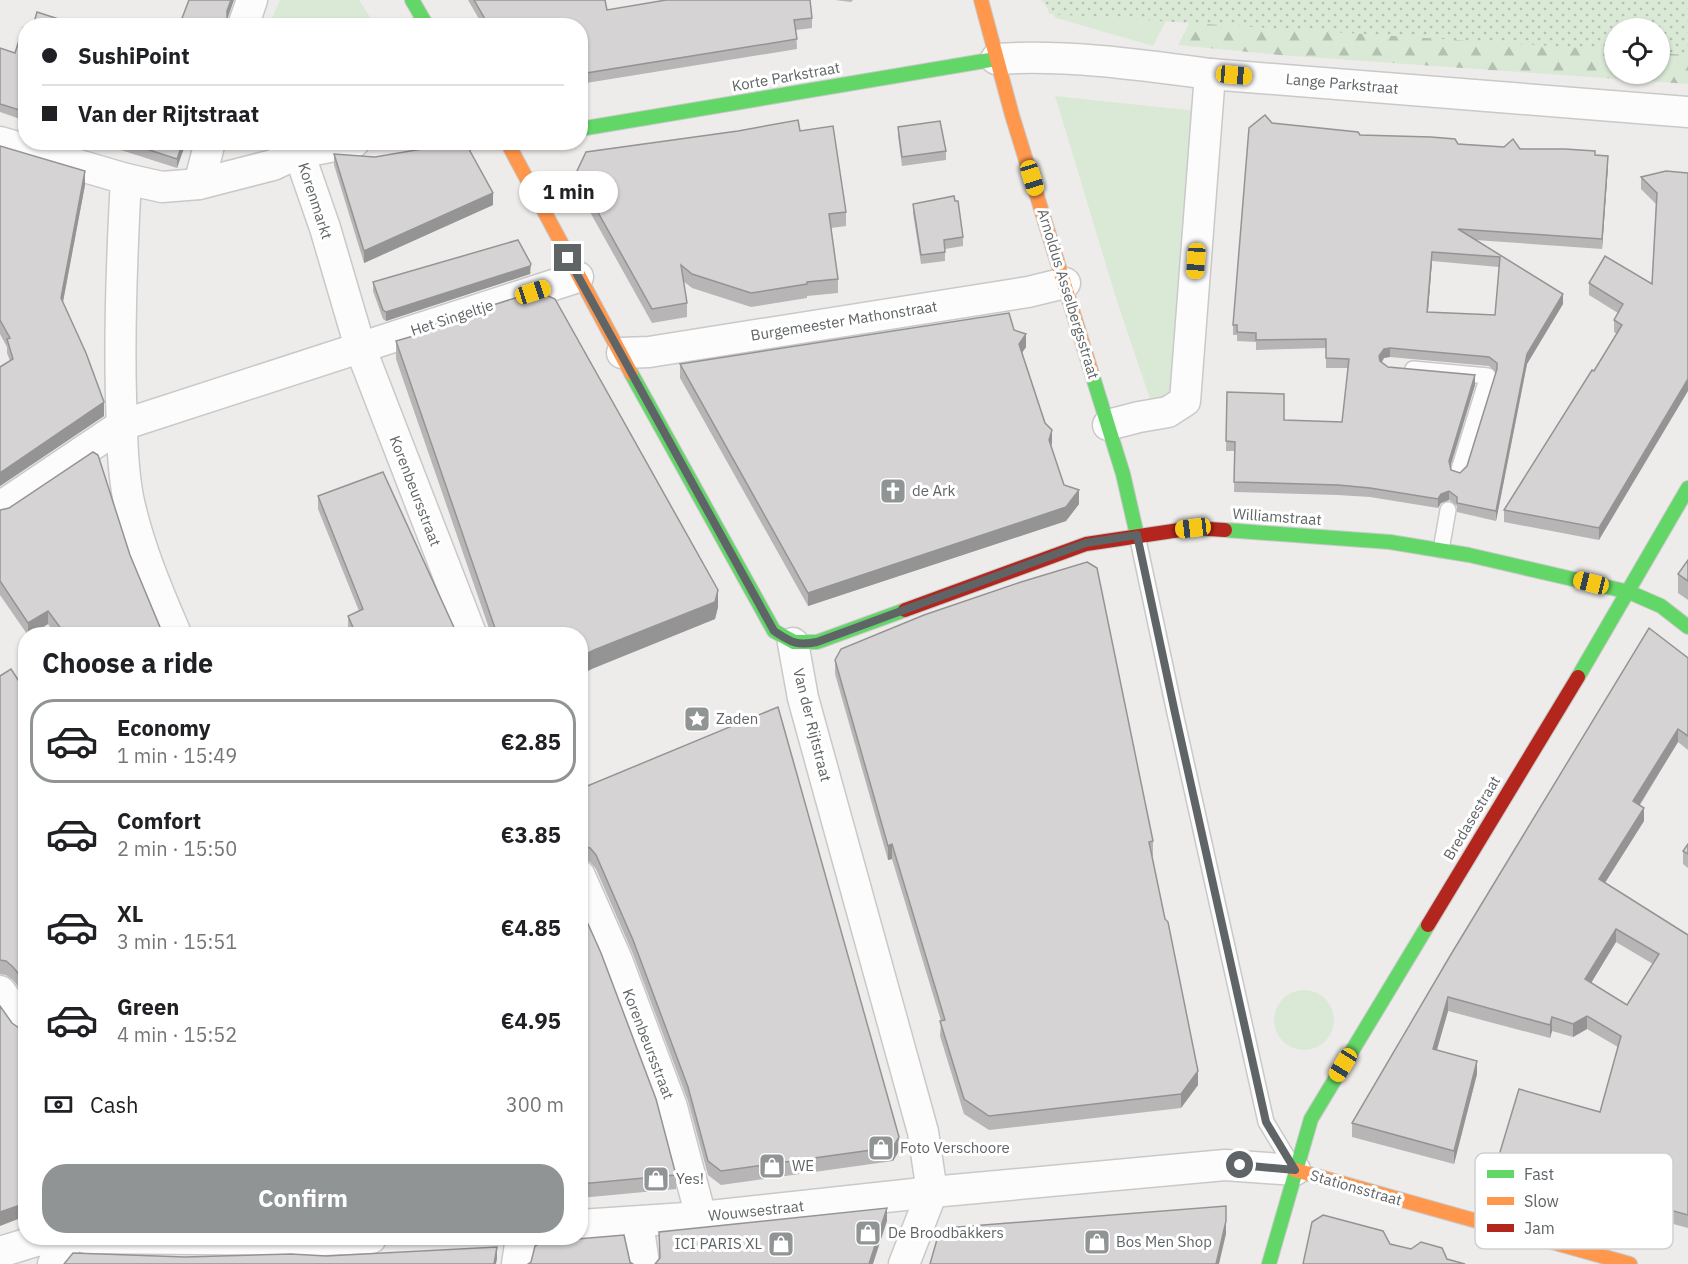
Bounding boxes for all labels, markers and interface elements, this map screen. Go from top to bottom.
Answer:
map controls [1604,18,1670,84]
button: locate [1604,18,1670,84]
text: SushiPoint [78,41,190,70]
street label: Korte Parkstraat [730,58,841,95]
car [1215,64,1253,86]
street label: Lange Parkstraat [1285,69,1399,98]
text: Van der Rijtstraat [78,99,259,128]
car [1018,158,1046,198]
street label: Korenmarkt [294,160,337,242]
callout: 1 min [518,171,618,213]
text: 1 min [542,178,595,205]
street label: Arnoldus Asselbergsstraat [1034,206,1103,381]
car [1186,242,1206,280]
route end [554,244,581,271]
car [513,278,553,306]
street label: Het Singeltje [408,295,496,340]
street label: Burgemeester Mathonstraat [749,296,939,345]
street label: Korenbeursstraat [386,433,445,549]
church icon: de Ark [878,476,908,506]
place label: de Ark [912,481,956,500]
street label: Williamstraat [1232,504,1322,529]
car [1174,517,1212,539]
car [1571,570,1611,596]
text: Choose a ride [42,645,213,680]
street label: Van der Rijtstraat [789,666,836,784]
place icon: Zaden [682,704,712,734]
place label: Zaden [716,709,758,728]
text: Economy [117,713,211,742]
icon: car [45,714,99,768]
text: €2.85 [501,727,561,756]
text: 1 min · 15:49 [117,742,237,769]
street label: Bredasestraat [1439,772,1504,863]
text: Comfort [117,806,201,835]
icon: car [45,807,99,861]
text: €3.85 [501,820,561,849]
text: 2 min · 15:50 [117,835,237,862]
text: XL [117,899,143,928]
icon: car [45,900,99,954]
text: €4.85 [501,913,561,942]
text: 3 min · 15:51 [117,928,237,955]
street label: Korenbeursstraat [619,986,678,1102]
text: Green [117,992,179,1021]
icon: car [45,993,99,1047]
text: €4.95 [501,1006,561,1035]
text: 4 min · 15:52 [117,1021,237,1048]
car [1326,1045,1360,1085]
icon: cash [42,1088,75,1121]
text: Cash [90,1090,139,1119]
text: 300 m [506,1091,564,1118]
shop icon: Foto Verschoore [866,1133,896,1163]
place label: Foto Verschoore [900,1138,1010,1157]
shop icon: WE [757,1151,787,1181]
route start [1226,1151,1253,1178]
legend [1475,1153,1673,1249]
place label: WE [792,1156,814,1175]
button: Confirm [42,1164,564,1233]
shop icon: Yes! [641,1164,671,1194]
text: Fast [1524,1164,1554,1184]
street label: Stationsstraat [1308,1165,1404,1210]
place label: Yes! [676,1169,704,1188]
text: Slow [1524,1191,1559,1211]
street label: Wouwsestraat [707,1196,805,1225]
shop icon: De Broodbakkers [853,1218,883,1248]
text: Jam [1524,1218,1555,1238]
place label: De Broodbakkers [888,1223,1004,1242]
shop icon: Bos Men Shop [1082,1227,1112,1257]
shop icon: ICI PARIS XL [766,1229,796,1259]
place label: Bos Men Shop [1116,1232,1212,1251]
place label: ICI PARIS XL [675,1234,762,1253]

